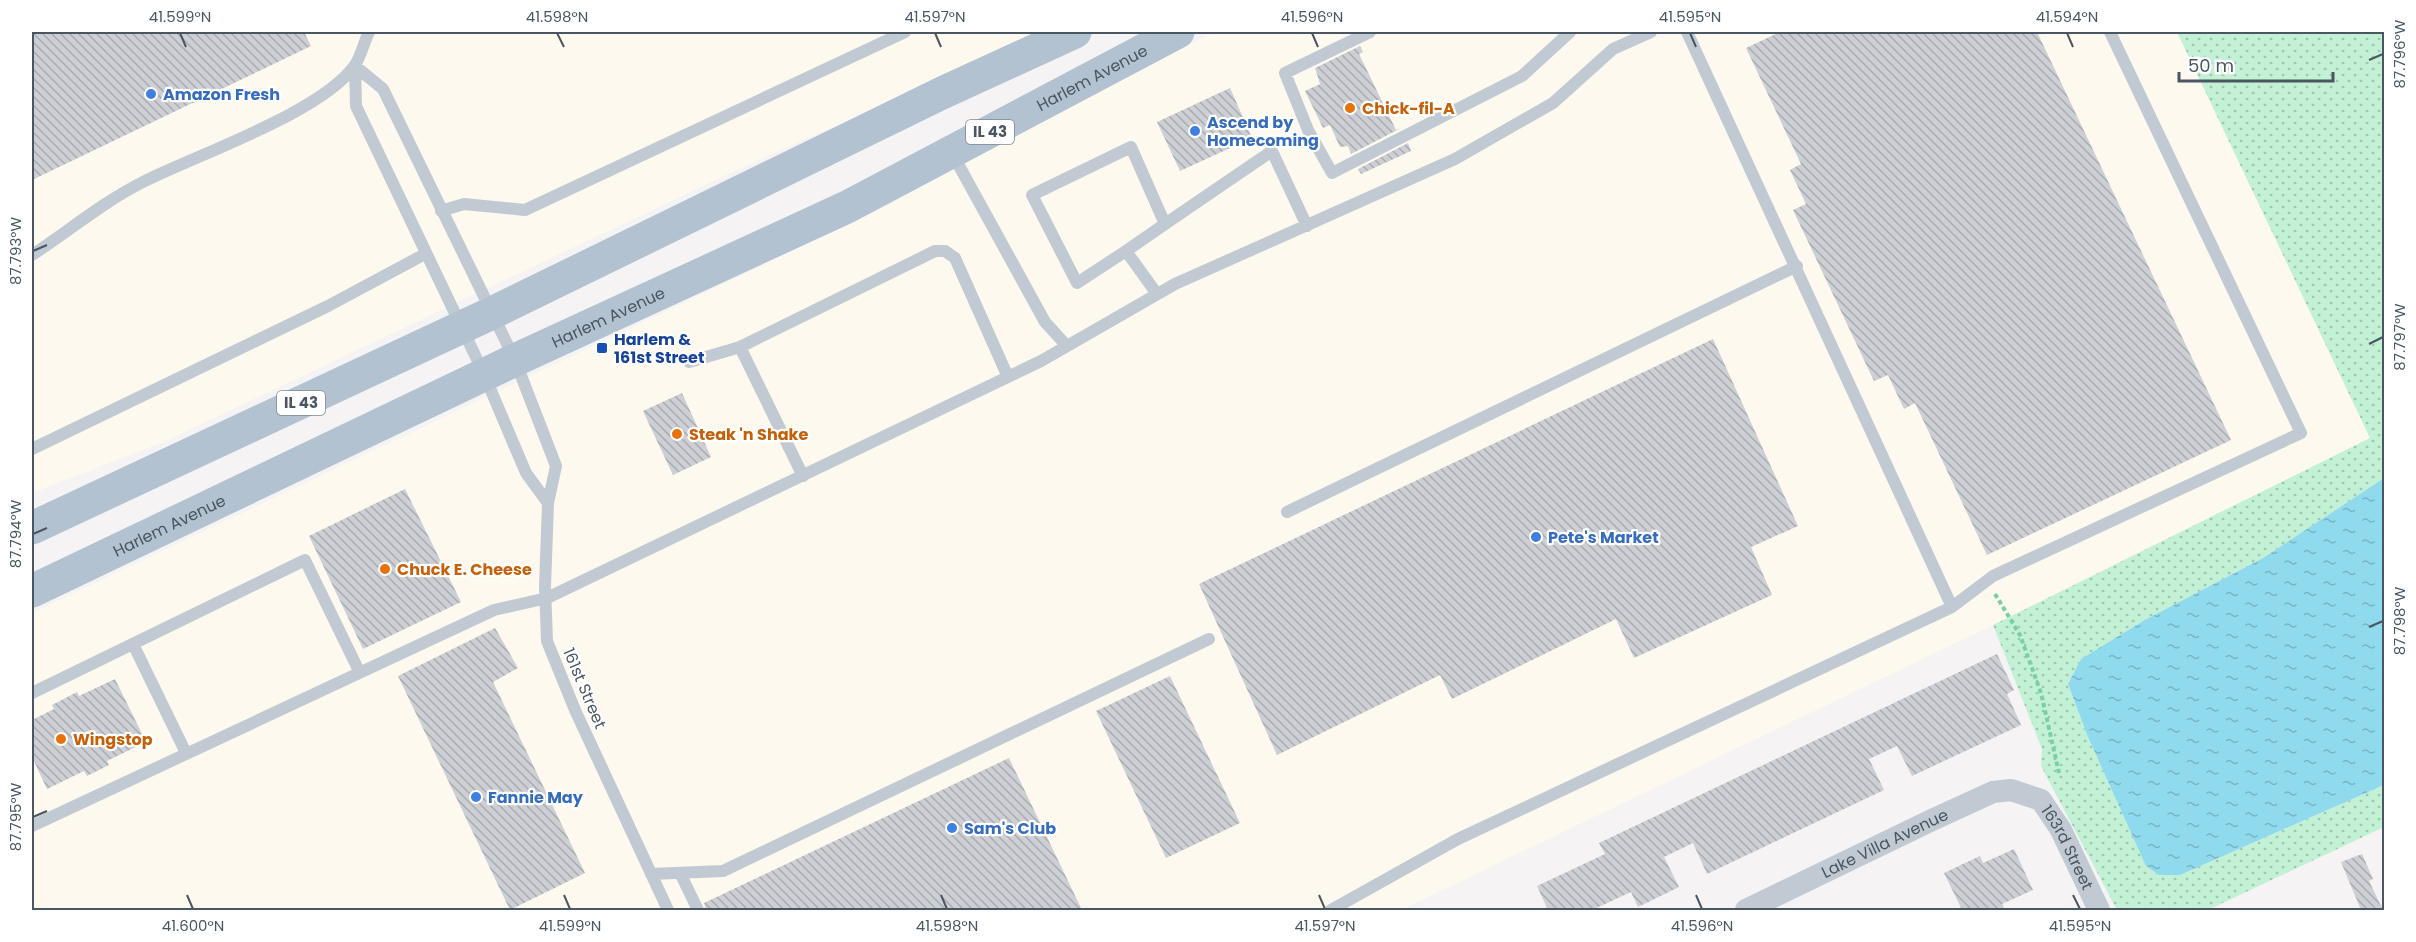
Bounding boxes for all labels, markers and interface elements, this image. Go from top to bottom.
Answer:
text: 41.599°N [149,6,211,27]
text: 41.598°N [526,6,588,27]
text: 41.597°N [904,6,966,27]
text: 41.596°N [1281,6,1343,27]
text: 41.595°N [1659,6,1721,27]
text: 41.594°N [2036,6,2098,27]
text: 87.796°W [2389,19,2410,88]
street label: Harlem Avenue [1033,39,1152,117]
scale bar [2179,45,2334,83]
text: 50 m [2188,53,2234,78]
place label: Amazon Fresh [163,83,280,106]
marker: Amazon Fresh [144,87,158,101]
place label: Chick-fil-A [1362,97,1455,120]
marker: Chick-fil-A [1343,101,1357,115]
place label: Ascend by Homecoming [1207,111,1319,152]
road number: IL 43 [966,120,1014,144]
marker: Ascend by Homecoming [1188,124,1202,138]
text: 87.793°W [5,217,26,285]
street label: Harlem Avenue [548,281,669,354]
text: 87.797°W [2389,303,2410,371]
place label: Harlem & 161st Street [614,328,704,369]
marker: Harlem & 161st Street [595,341,609,355]
road number: IL 43 [277,391,325,415]
place label: Steak 'n Shake [689,423,808,446]
marker: Steak 'n Shake [670,427,684,441]
street label: Harlem Avenue [109,489,230,563]
text: 87.794°W [5,499,26,568]
place label: Pete's Market [1548,526,1659,549]
marker: Pete's Market [1529,530,1543,544]
place label: Chuck E. Cheese [397,558,532,581]
marker: Chuck E. Cheese [378,562,392,576]
text: 87.798°W [2389,586,2410,655]
street label: 161st Street [557,644,612,732]
place label: Wingstop [73,728,153,751]
marker: Wingstop [54,732,68,746]
text: 87.795°W [5,782,26,851]
place label: Fannie May [488,786,584,809]
marker: Fannie May [469,790,483,804]
street label: 163rd Street [2036,801,2099,894]
street label: Lake Villa Avenue [1818,803,1952,884]
place label: Sam's Club [964,817,1056,840]
marker: Sam's Club [945,821,959,835]
text: 41.600°N [162,915,224,936]
text: 41.599°N [539,915,601,936]
text: 41.598°N [916,915,978,936]
text: 41.597°N [1294,915,1356,936]
text: 41.596°N [1671,915,1733,936]
text: 41.595°N [2049,915,2111,936]

